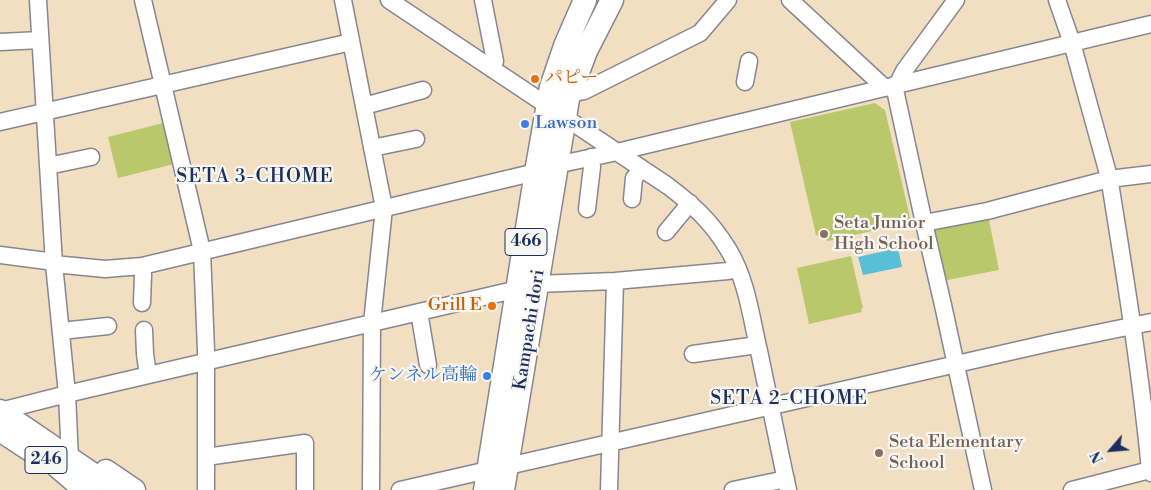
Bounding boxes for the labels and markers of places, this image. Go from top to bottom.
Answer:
place label: パピー [545,68,598,90]
marker: パピー [529,73,541,85]
place label: Lawson [535,113,597,135]
marker: Lawson [519,118,531,130]
place label: Seta Junior High School [834,213,934,255]
marker: Seta Junior High School [818,228,830,240]
place label: Grill E [428,295,482,317]
marker: Grill E [486,300,498,312]
place label: ケンネル高輪 [369,365,477,387]
marker: ケンネル高輪 [481,370,493,382]
place label: Seta Elementary School [889,432,1023,474]
marker: Seta Elementary School [873,447,885,459]

